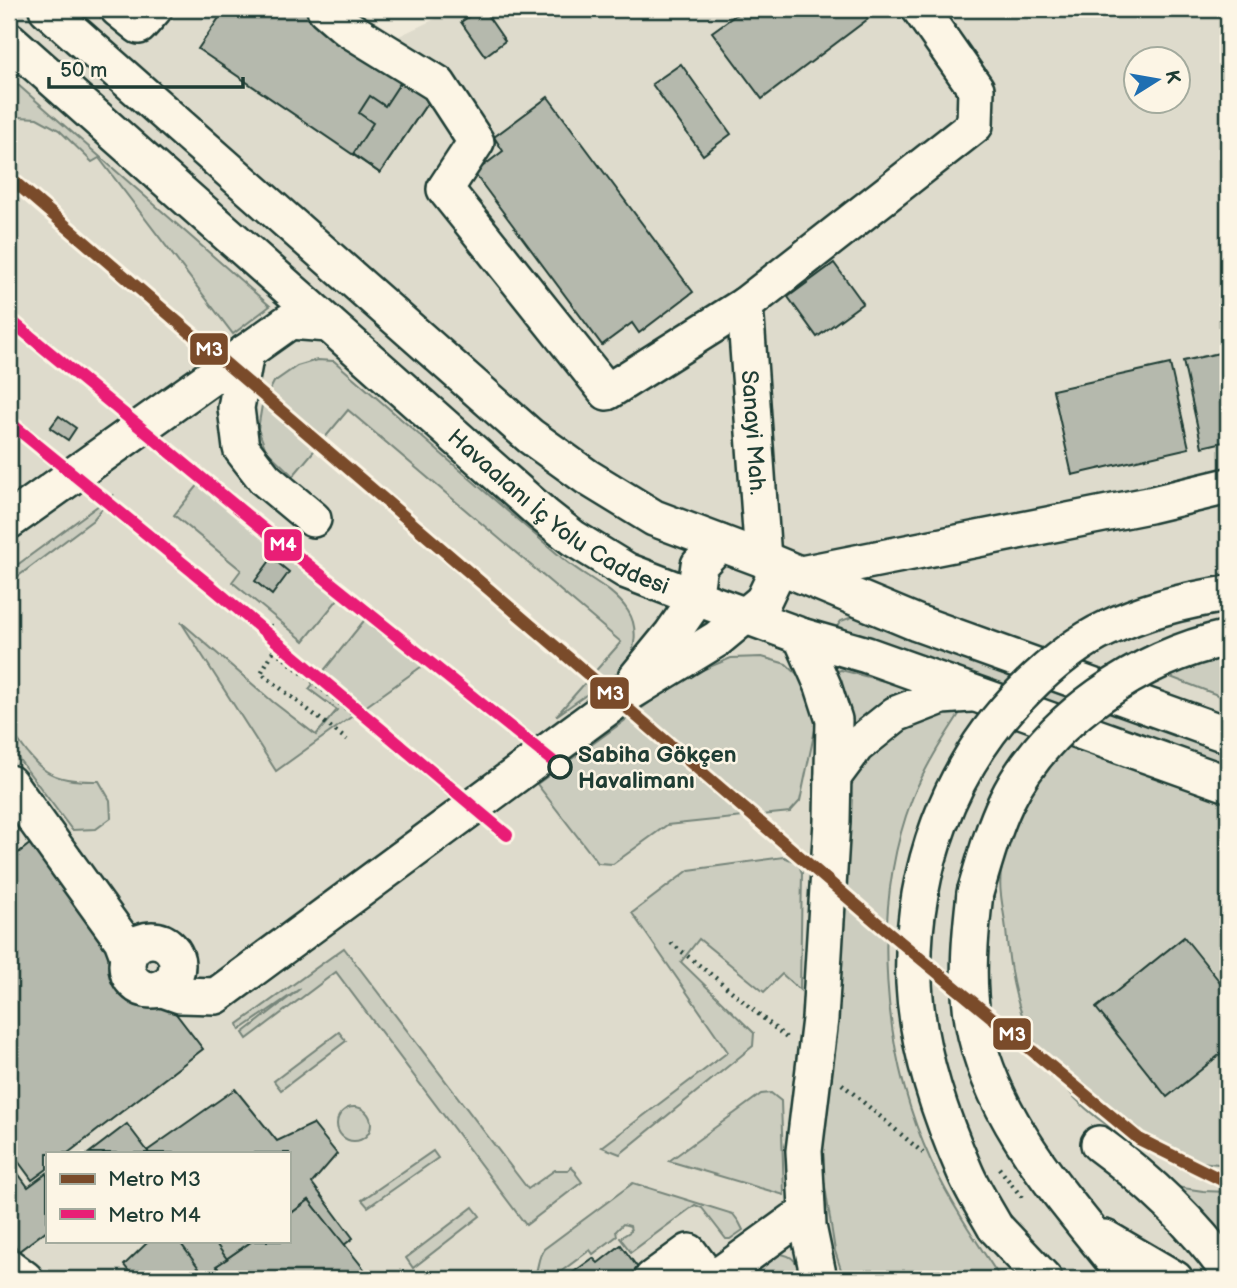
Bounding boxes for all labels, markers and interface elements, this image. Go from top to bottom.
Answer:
scale bar [49,46,243,90]
north arrow [1122,46,1192,116]
text: 50 m [60,58,107,83]
text: K [1160,69,1185,86]
line badge: M3 [189,332,229,366]
text: M3 [195,339,223,362]
street label: Sanayi Mah. [735,369,771,496]
street label: Havaalanı İç Yolu Caddesi [442,423,673,601]
line badge: M4 [263,528,303,562]
text: M4 [269,534,297,557]
line badge: M3 [589,676,630,710]
text: M3 [596,683,624,706]
place label: Sabiha Gökçen Havalimanı [578,741,737,795]
marker: Sabiha Gökçen Havalimanı [548,755,572,779]
line badge: M3 [992,1017,1032,1051]
text: M3 [998,1024,1026,1047]
legend [46,1152,290,1242]
text: Metro M3 [108,1167,201,1192]
text: Metro M4 [108,1203,201,1228]

